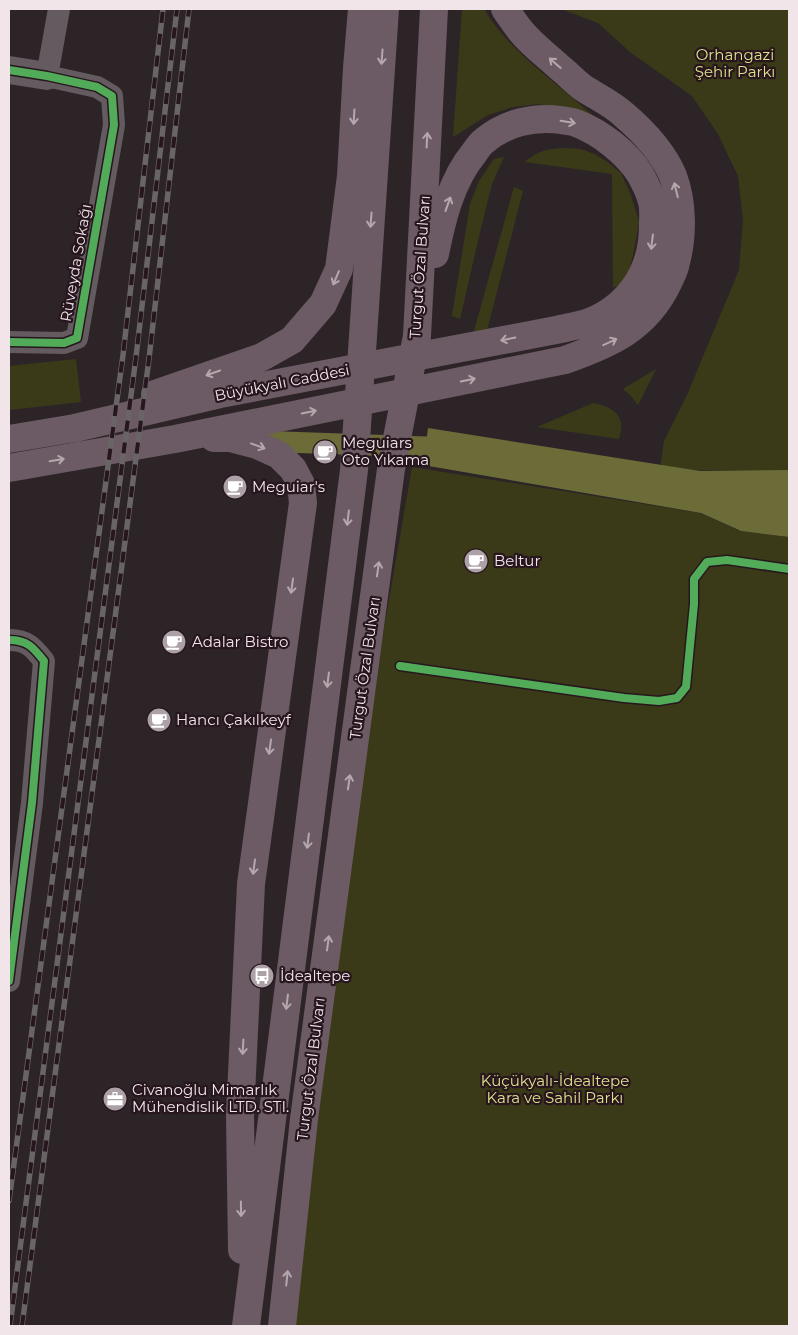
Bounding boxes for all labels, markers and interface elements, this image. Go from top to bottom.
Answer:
park label: Orhangazi Şehir Parkı [695,45,775,81]
one-way arrow [377,49,387,65]
one-way arrow [549,58,562,69]
one-way arrow [350,108,359,124]
one-way arrow [560,117,576,127]
one-way arrow [423,133,432,149]
one-way arrow [671,183,681,199]
street label: Turgut Özal Bulvarı [405,195,434,339]
one-way arrow [444,196,453,212]
street label: Rüveyda Sokağı [56,203,95,323]
one-way arrow [367,211,376,227]
one-way arrow [647,234,657,250]
one-way arrow [330,270,340,285]
one-way arrow [501,335,517,345]
one-way arrow [602,337,617,346]
street label: Büyükyalı Caddesi [213,360,351,405]
one-way arrow [206,369,222,379]
one-way arrow [460,375,476,384]
one-way arrow [300,407,316,416]
place label: Meguiars Oto Yıkama [342,433,429,469]
cafe icon: Meguiars Oto Yıkama [312,439,338,465]
one-way arrow [250,442,265,451]
one-way arrow [48,454,64,464]
cafe icon: Meguiar's [222,474,248,500]
place label: Meguiar's [252,477,325,496]
one-way arrow [343,510,353,526]
cafe icon: Beltur [463,548,489,574]
place label: Beltur [494,551,540,570]
one-way arrow [373,561,383,577]
one-way arrow [287,578,297,594]
street label: Turgut Özal Bulvarı [345,595,384,740]
cafe icon: Adalar Bistro [161,629,187,655]
place label: Adalar Bistro [192,632,289,651]
one-way arrow [323,671,333,687]
cafe icon: Hancı Çakılkeyf [146,707,172,733]
place label: Hancı Çakılkeyf [176,710,292,729]
one-way arrow [265,739,275,755]
one-way arrow [345,774,355,790]
one-way arrow [302,833,312,849]
one-way arrow [248,859,258,875]
one-way arrow [323,935,333,951]
bus stop icon: İdealtepe [249,963,275,989]
place label: İdealtepe [280,966,350,985]
one-way arrow [282,994,292,1010]
street label: Turgut Özal Bulvarı [292,996,329,1141]
one-way arrow [239,1038,248,1054]
park label: Küçükyalı-İdealtepe Kara ve Sahil Parkı [481,1071,629,1107]
place label: Civanoğlu Mimarlık Mühendislik LTD. STI. [132,1080,289,1116]
office icon: Civanoğlu Mimarlık Mühendislik LTD. STI. [102,1086,128,1112]
one-way arrow [236,1200,246,1217]
one-way arrow [282,1270,292,1286]

